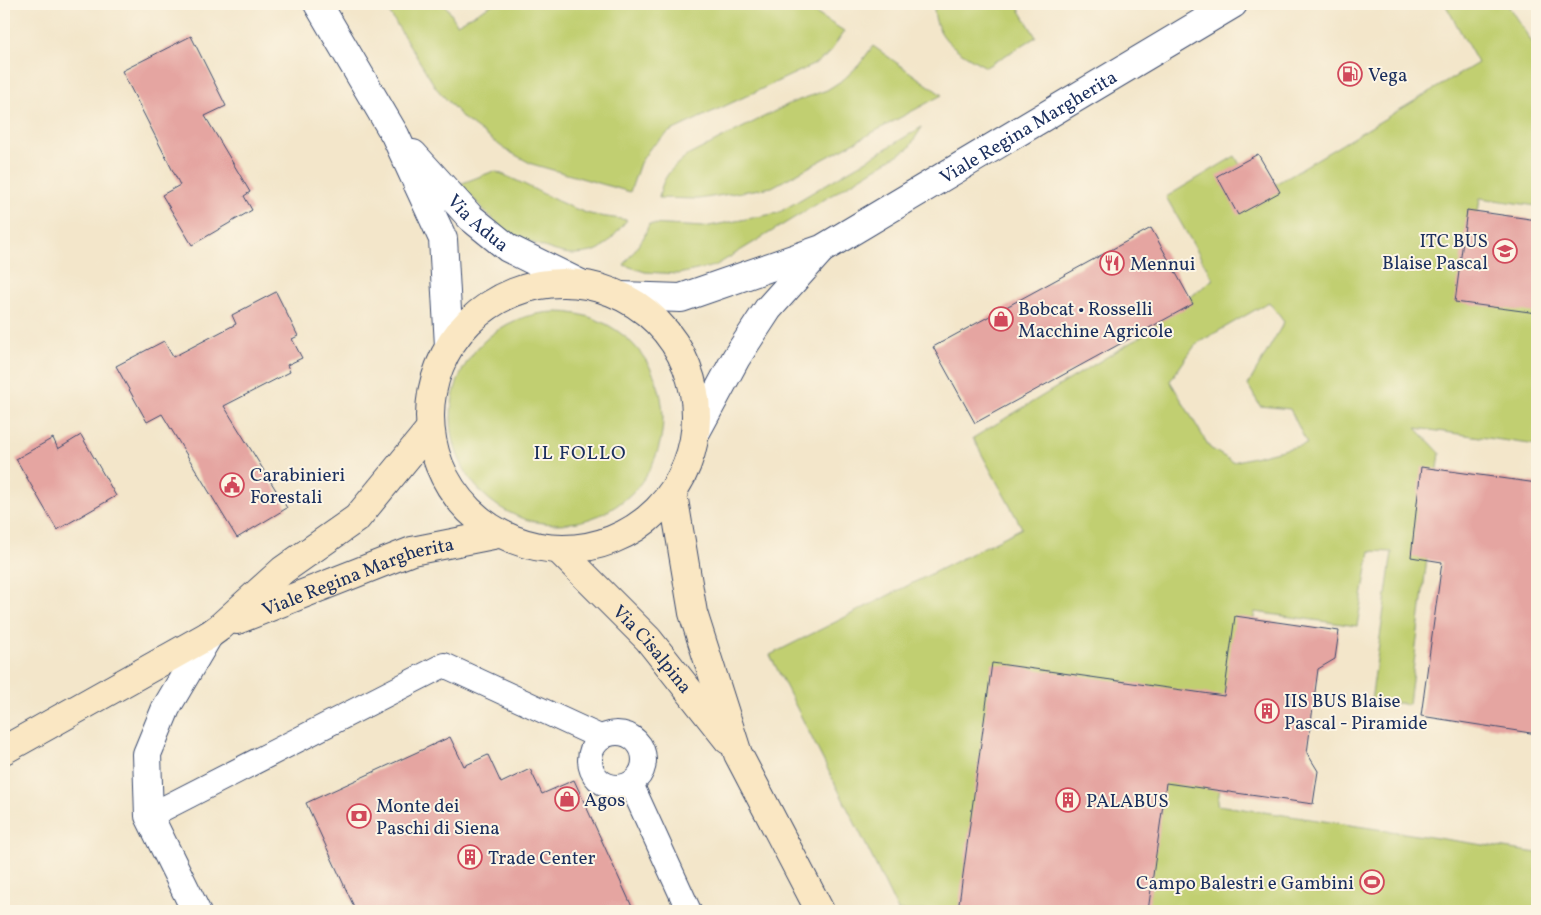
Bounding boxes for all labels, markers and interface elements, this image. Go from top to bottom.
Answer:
fuel station icon: Vega [1337,61,1363,87]
place label: Vega [1368,63,1407,89]
street label: Viale Regina Margherita [935,65,1123,191]
street label: Via Adua [440,189,514,259]
place label: ITC BUS Blaise Pascal [1382,229,1488,277]
school or university icon: ITC BUS Blaise Pascal [1492,238,1518,264]
restaurant icon: Mennui [1099,250,1125,276]
place label: Mennui [1130,252,1196,278]
place label: Bobcat • Rosselli Macchine Agricole [1018,297,1173,345]
shop icon: Bobcat • Rosselli Macchine Agricole [988,306,1014,332]
district label: IL FOLLO [533,440,627,468]
place label: Carabinieri Forestali [250,463,345,511]
public building icon: Carabinieri Forestali [219,472,245,498]
street label: Viale Regina Margherita [259,532,456,624]
street label: Via Cisalpina [606,600,697,700]
place label: IIS BUS Blaise Pascal - Piramide [1284,689,1428,737]
building icon: IIS BUS Blaise Pascal - Piramide [1254,698,1280,724]
shop icon: Agos [554,786,580,812]
building icon: PALABUS [1055,787,1081,813]
place label: Agos [584,788,625,814]
place label: PALABUS [1086,789,1169,815]
place label: Monte dei Paschi di Siena [376,794,500,842]
bank icon: Monte dei Paschi di Siena [346,803,372,829]
building icon: Trade Center [457,844,483,870]
place label: Trade Center [488,846,596,872]
sports icon: Campo Balestri e Gambini [1359,869,1385,895]
place label: Campo Balestri e Gambini [1136,871,1354,897]

